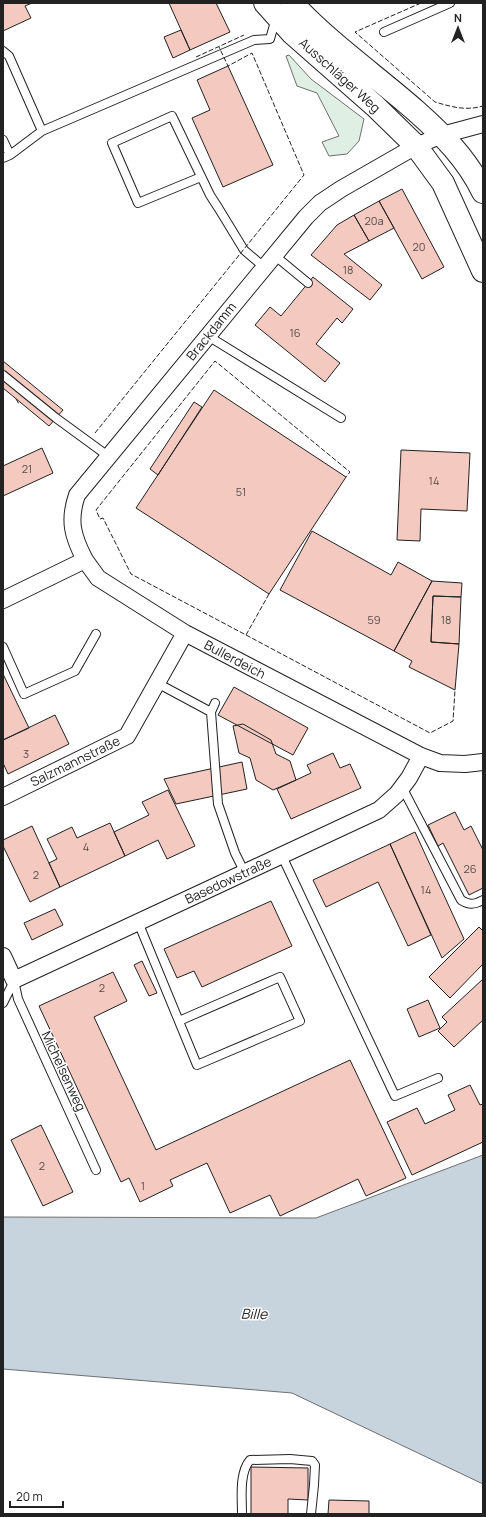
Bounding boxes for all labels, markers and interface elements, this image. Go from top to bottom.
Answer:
north arrow [438,8,478,48]
text: N [454,10,462,25]
street label: Ausschläger Weg [295,34,385,116]
house number: 20a [364,213,384,228]
house number: 20 [413,239,425,254]
house number: 18 [343,262,353,277]
street label: Brackdamm [182,298,240,364]
house number: 16 [289,325,301,340]
house number: 21 [22,461,32,476]
house number: 14 [429,473,439,488]
house number: 51 [236,484,246,499]
house number: 59 [367,612,381,627]
house number: 18 [441,612,451,627]
street label: Bullerdeich [201,635,269,683]
street label: Salzmannstraße [27,731,123,791]
house number: 3 [23,746,29,761]
house number: 4 [83,839,89,854]
street label: Basedowstraße [182,852,275,908]
house number: 26 [463,861,477,876]
house number: 2 [33,867,39,882]
house number: 14 [421,882,431,897]
house number: 2 [99,980,105,995]
street label: Michelsenweg [38,1028,90,1114]
house number: 2 [39,1158,45,1173]
house number: 1 [141,1178,145,1193]
water label: Bille [241,1304,268,1323]
scale bar [10,1483,63,1509]
text: 20 m [16,1488,43,1505]

